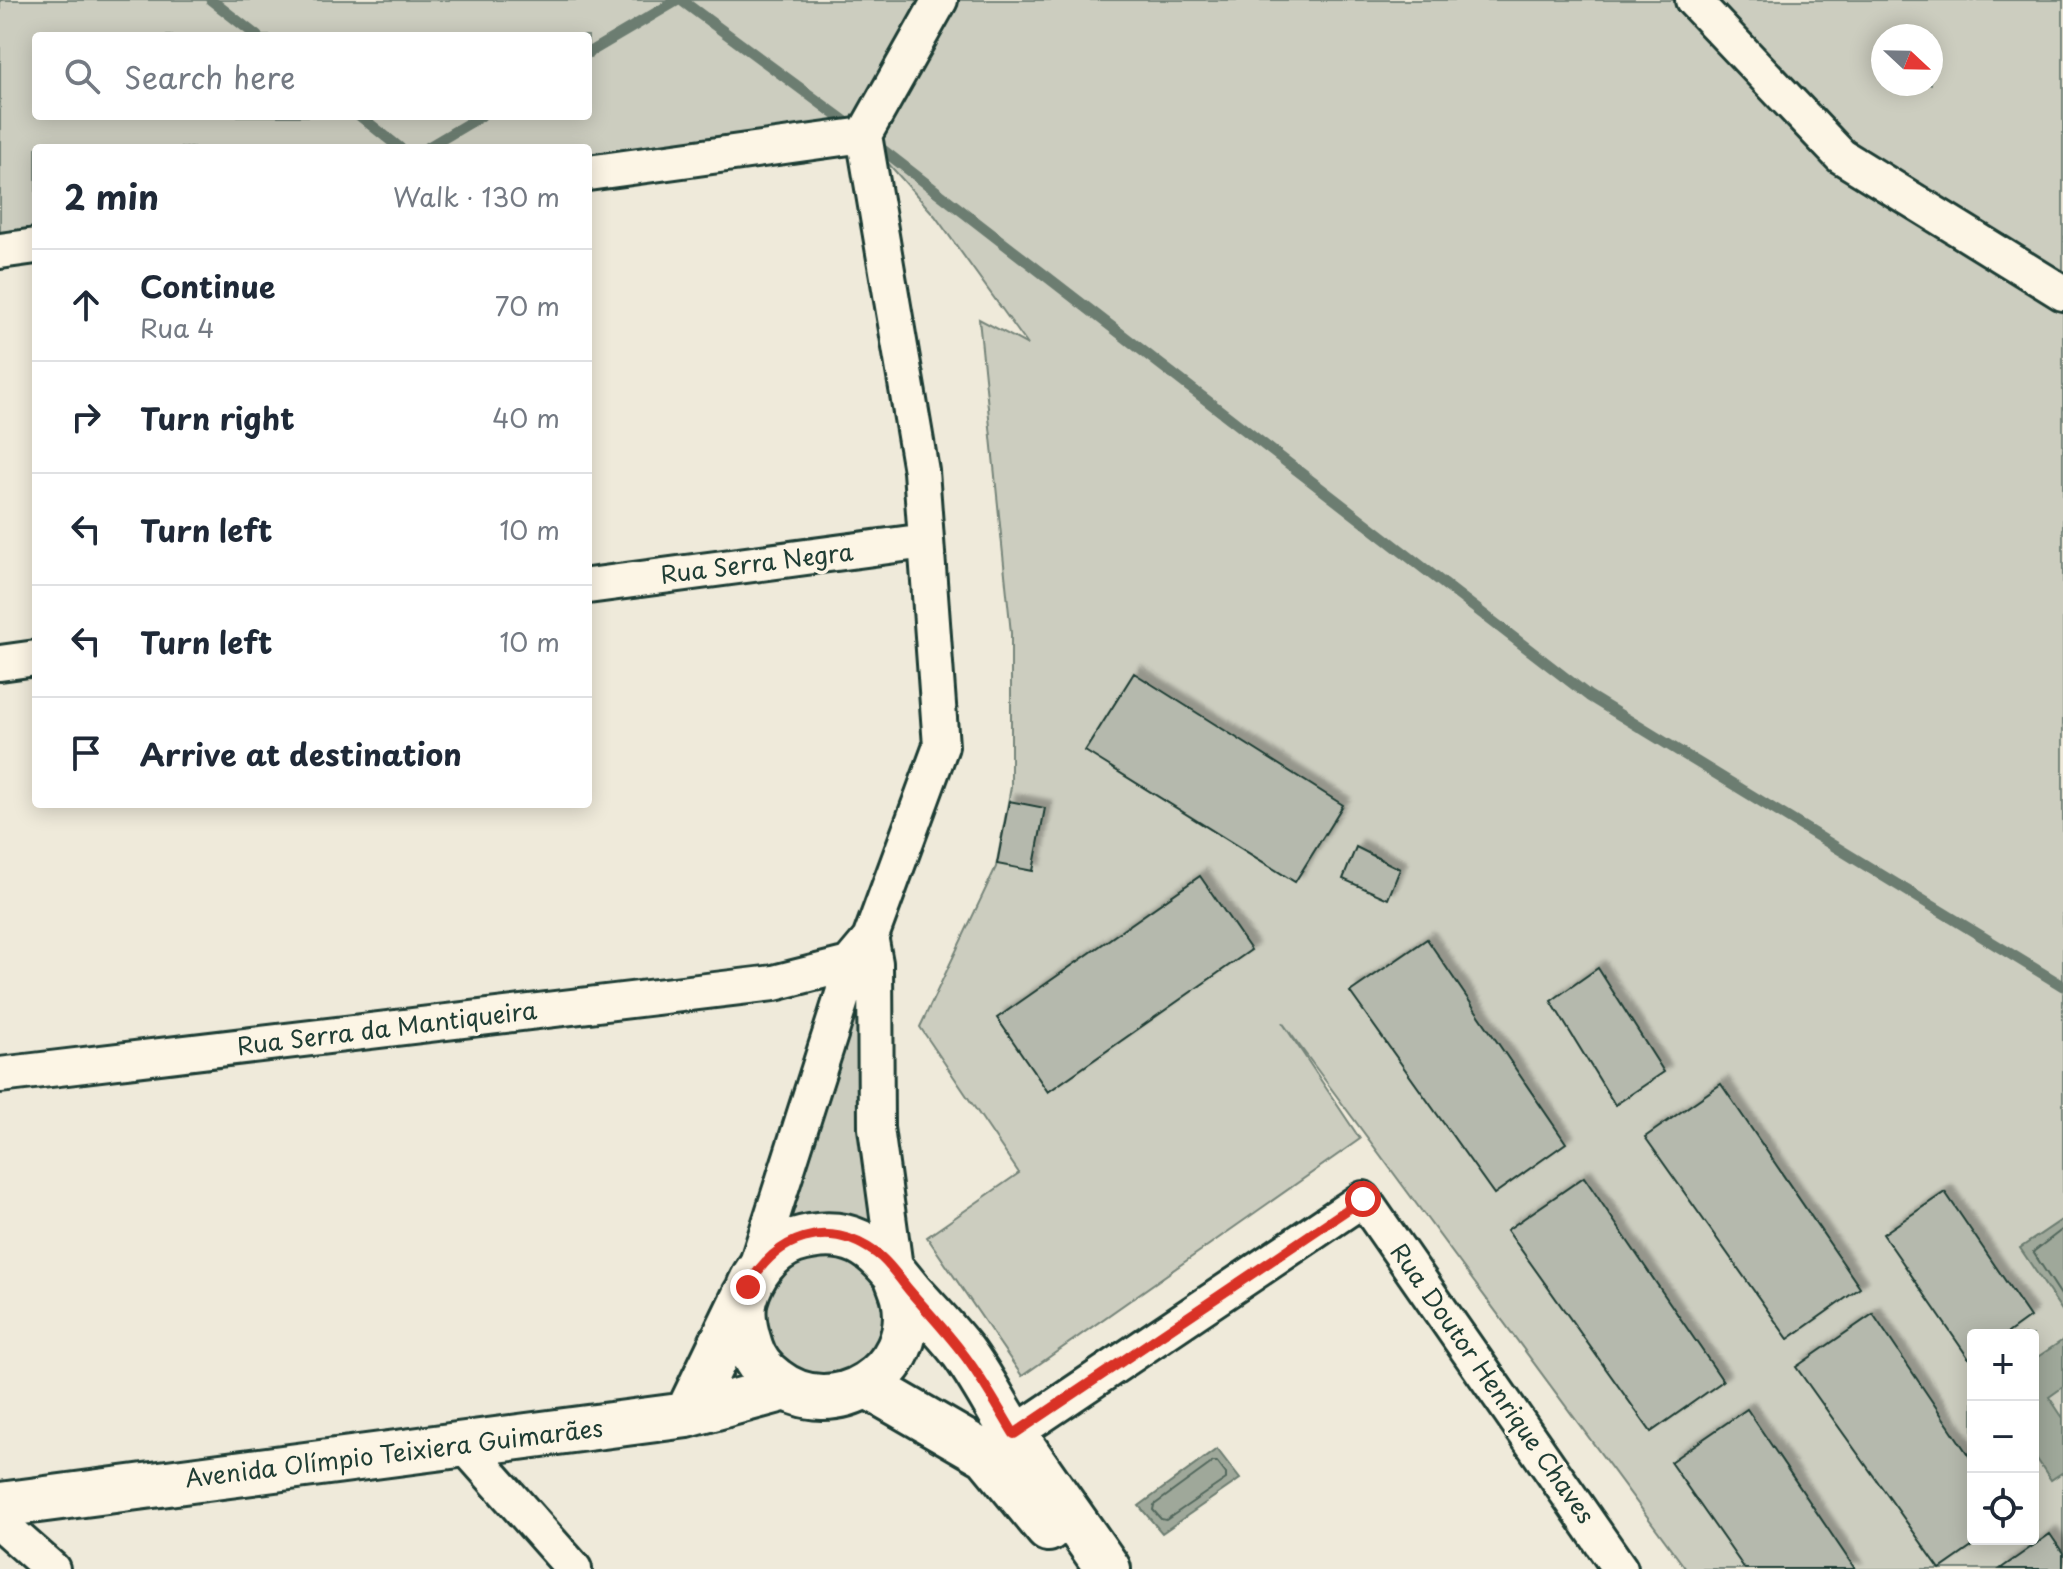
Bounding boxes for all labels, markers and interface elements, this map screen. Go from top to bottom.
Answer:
north arrow [1871,24,1943,96]
search box [32,32,592,120]
icon: search [60,54,104,98]
text: Search here [124,54,296,99]
text: 2 min [64,170,159,222]
text: Walk · 130 m [393,177,560,216]
text: Continue [140,263,275,308]
icon: ahead [64,283,108,327]
text: 70 m [495,286,560,325]
text: Rua 4 [140,308,214,347]
icon: right [64,395,108,439]
text: Turn right [140,395,295,440]
text: 40 m [492,398,560,437]
icon: left [64,507,108,551]
text: Turn left [140,507,272,552]
text: 10 m [499,510,560,549]
street label: Rua Serra Negra [658,532,855,592]
icon: left [64,619,108,663]
text: Turn left [140,619,272,664]
text: 10 m [499,622,560,661]
icon: arrive [64,731,108,775]
text: Arrive at destination [140,731,462,776]
street label: Rua Serra da Mantiqueira [235,991,539,1063]
route start [1345,1181,1381,1217]
street label: Rua Doutor Henrique Chaves [1383,1235,1604,1530]
route end [730,1269,766,1305]
map controls [1967,1329,2039,1545]
button: + [1967,1329,2039,1401]
button: − [1967,1401,2039,1473]
street label: Avenida Olímpio Teixiera Guimarães [183,1409,605,1496]
button: locate [1967,1473,2039,1545]

